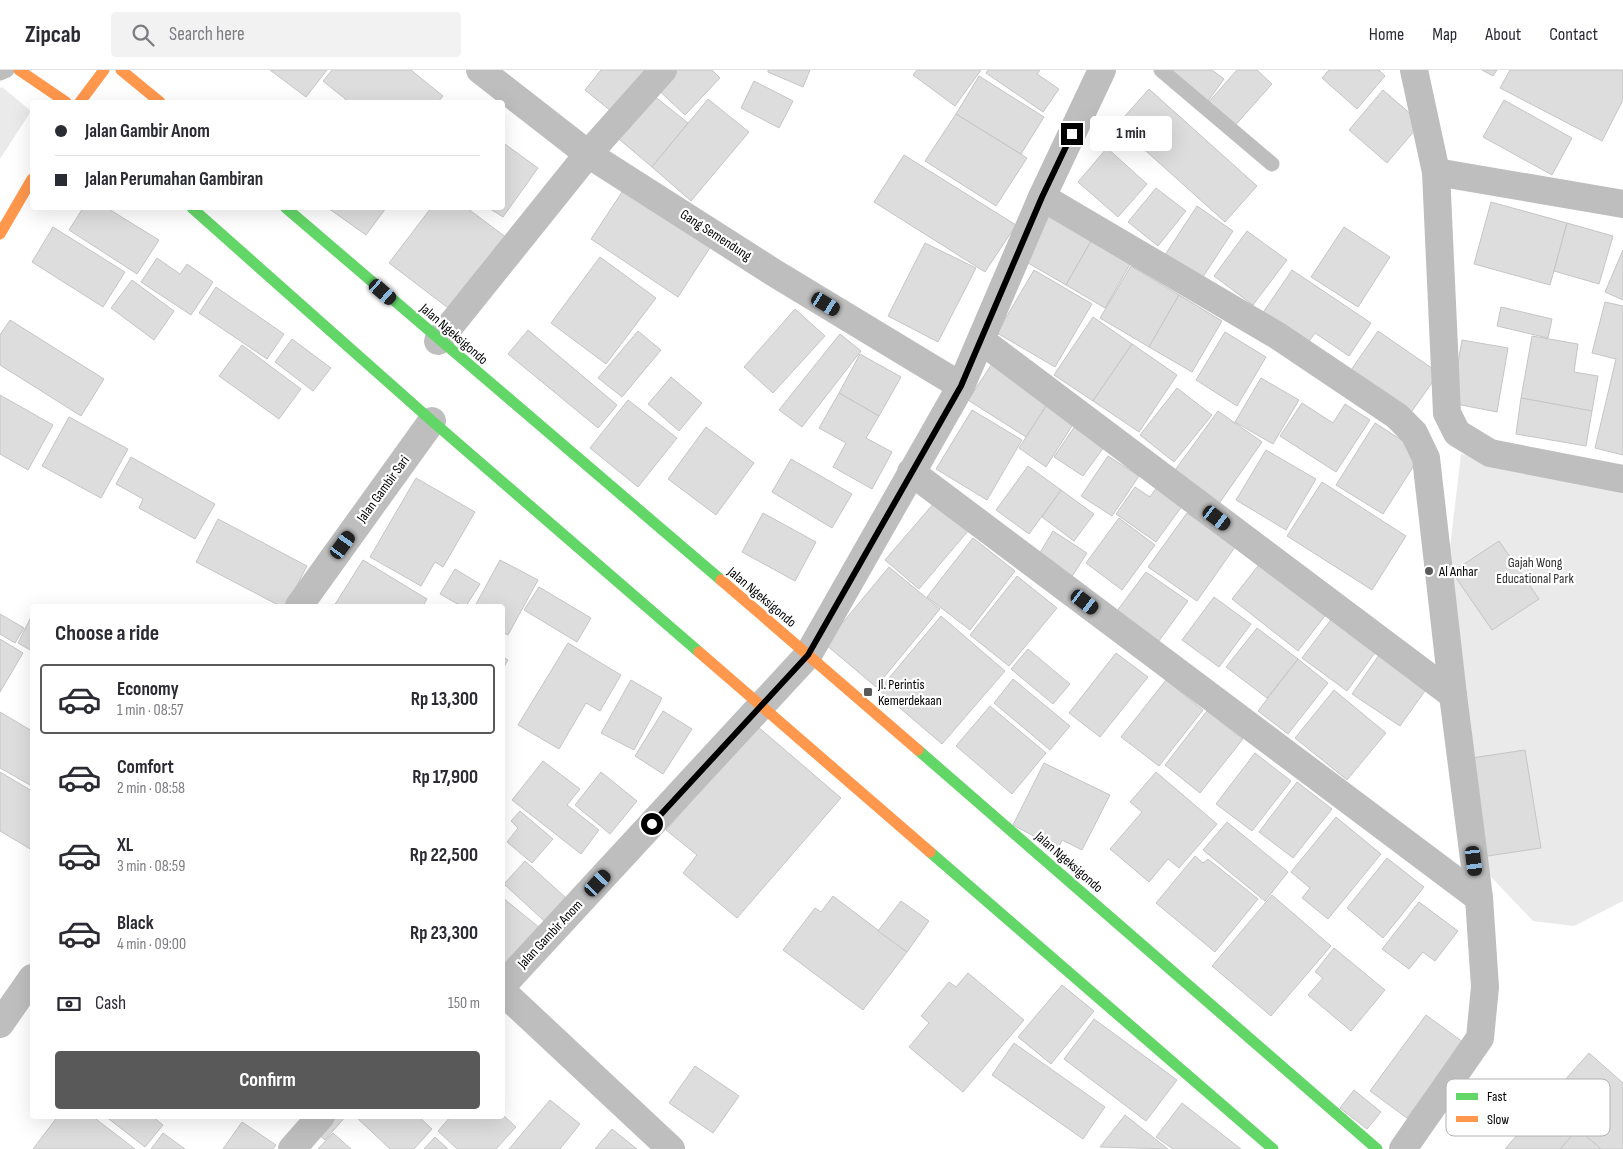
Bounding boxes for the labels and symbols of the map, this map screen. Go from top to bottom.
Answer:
callout: 1 min [1090,116,1172,152]
route end [1061,123,1083,145]
street label: Gang Semendung [677,206,755,265]
car [366,276,399,308]
car [809,290,842,318]
street label: Jalan Ngeksigondo [416,299,492,368]
street label: Jalan Gambir Sari [352,452,413,527]
car [1200,503,1233,533]
car [328,528,357,562]
park label: Gajah Wong Educational Park [1496,554,1574,587]
street label: Jalan Ngeksigondo [723,563,800,631]
place label: Al Anhar [1438,563,1478,580]
marker: Al Anhar [1423,565,1435,577]
car [1068,587,1101,617]
place label: Jl. Perintis Kemerdekaan [877,676,942,709]
marker: Jl. Perintis Kemerdekaan [862,686,874,698]
route start [641,813,663,835]
street label: Jalan Ngeksigondo [1031,827,1107,896]
car [1464,845,1483,877]
car [582,867,613,899]
street label: Jalan Gambir Anom [513,896,586,973]
legend [1446,1079,1610,1136]
text: Fast [1487,1088,1507,1105]
text: Slow [1487,1111,1509,1128]

